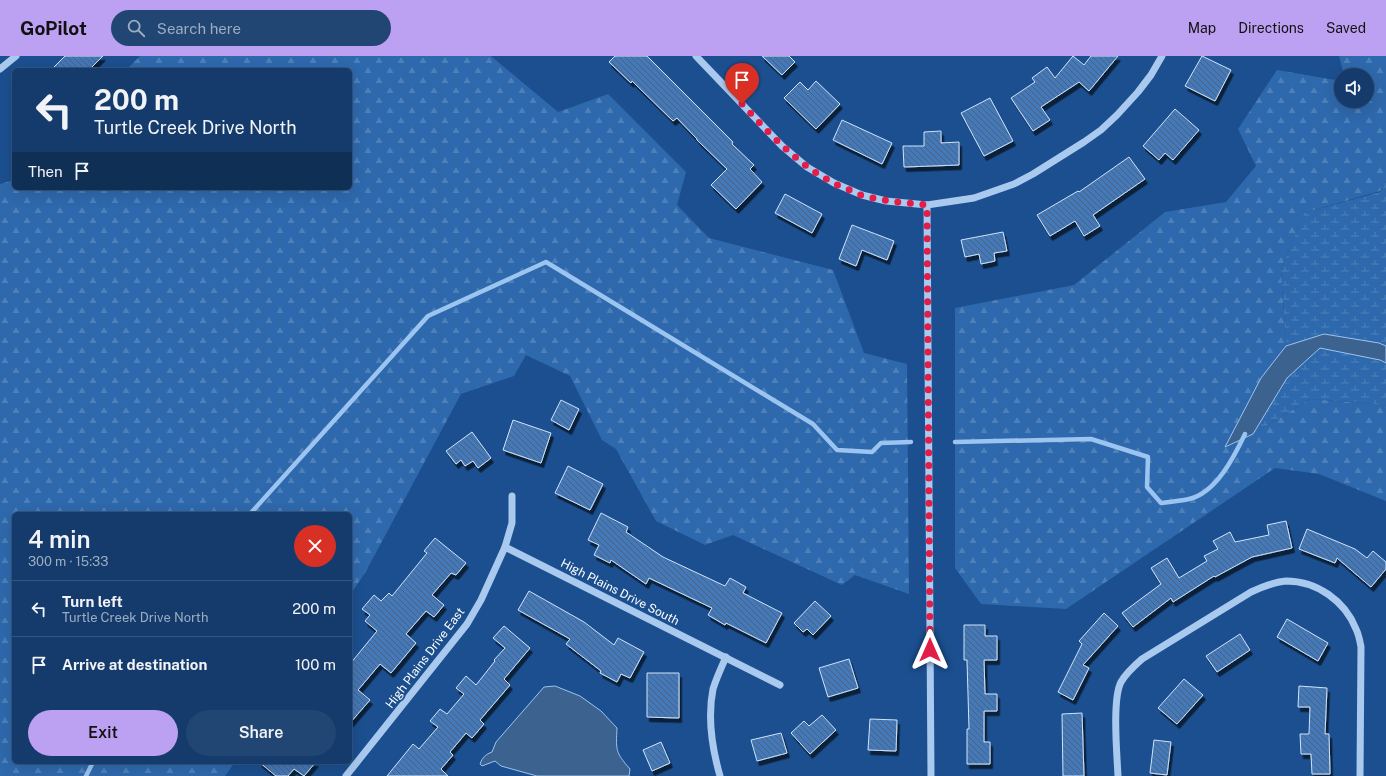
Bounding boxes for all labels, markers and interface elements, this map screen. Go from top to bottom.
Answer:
search box [111,10,391,46]
text: GoPilot [20,17,87,39]
icon: search [125,17,147,39]
text: Search here [157,20,241,37]
text: Map [1188,20,1216,36]
text: Directions [1238,20,1304,36]
text: Saved [1326,20,1366,36]
pin [725,63,759,104]
map controls [1334,68,1374,108]
button: sound [1334,68,1374,108]
icon: arrive [731,69,753,91]
text: 200 m [94,83,179,116]
icon: left [28,84,80,136]
text: Turtle Creek Drive North [94,117,297,138]
icon: arrive [71,160,93,182]
text: Then [28,163,63,180]
text: 4 min [28,525,91,553]
button: close [294,525,336,567]
text: 300 m · 15:33 [28,554,108,569]
street label: High Plains Drive South [558,556,682,628]
text: Turn left [62,593,123,610]
icon: left [28,598,50,620]
text: 200 m [292,600,336,617]
street label: High Plains Drive East [383,605,468,711]
text: Turtle Creek Drive North [62,610,208,625]
position arrow [909,629,951,671]
icon: arrive [28,654,50,676]
text: Arrive at destination [62,656,207,673]
text: 100 m [295,656,336,673]
button: Exit [28,710,178,756]
button: Share [186,710,336,756]

